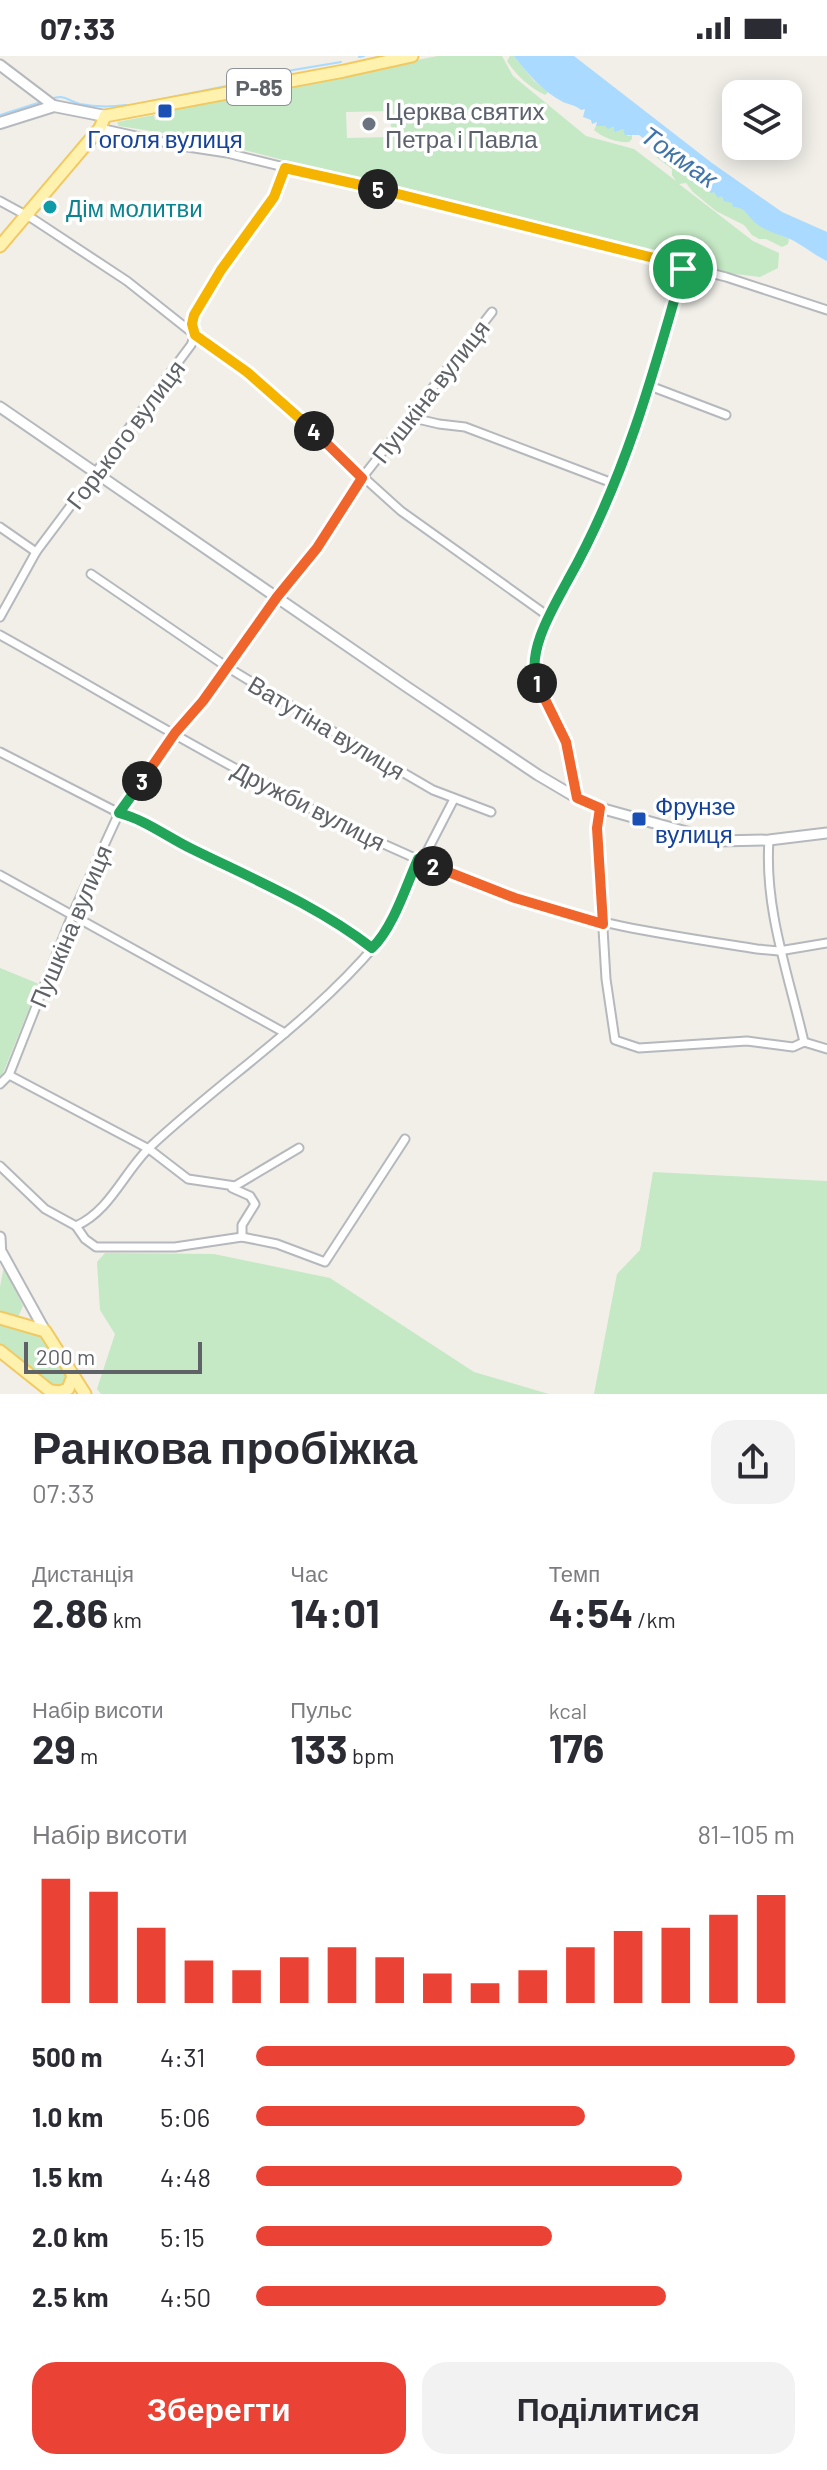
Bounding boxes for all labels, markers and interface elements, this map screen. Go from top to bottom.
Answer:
text: 07:33 [40,10,115,46]
road number: Р-85 [227,69,291,105]
map controls [722,80,802,160]
button: layers [722,80,802,160]
place label: Церква святих Петра і Павла [385,96,544,153]
marker: Гоголя вулиця [156,102,174,120]
marker: Церква святих Петра і Павла [360,115,378,133]
water label: Токмак [636,119,726,194]
place label: Гоголя вулиця [87,124,243,153]
pin: 5 [358,169,398,209]
text: 5 [372,176,384,202]
place label: Дім молитви [66,193,203,222]
marker: Дім молитви [41,198,59,216]
pin [649,235,717,303]
icon: arrive [661,247,705,291]
street label: Пушкіна вулиця [365,314,495,468]
street label: Горького вулиця [60,354,190,514]
pin: 4 [294,411,334,451]
text: 4 [307,418,321,444]
pin: 1 [517,663,557,703]
street label: Ватутіна вулиця [243,669,411,785]
text: 1 [533,670,541,696]
street label: Дружби вулиця [228,754,390,856]
pin: 3 [122,761,162,801]
text: 3 [136,768,148,794]
place label: Фрунзе вулиця [655,791,736,848]
marker: Фрунзе вулиця [630,810,648,828]
street label: Пушкіна вулиця [23,840,117,1012]
pin: 2 [413,846,453,886]
text: 2 [427,853,439,879]
scale bar [24,1338,202,1374]
text: 200 m [36,1343,95,1369]
text: Ранкова пробіжка [32,1420,417,1473]
button: share [711,1420,795,1504]
text: 07:33 [32,1477,95,1508]
text: Дистанція [32,1560,134,1586]
text: Час [290,1560,328,1586]
text: Темп [549,1560,600,1586]
text: 2.86 [32,1588,108,1636]
text: 14:01 [290,1588,380,1636]
text: 4:54 [549,1588,633,1636]
text: km [108,1606,142,1632]
text: /km [633,1606,676,1632]
text: Набір висоти [32,1696,164,1722]
text: Пульс [290,1696,352,1722]
text: kcal [549,1697,587,1723]
text: 176 [549,1723,604,1771]
text: 29 [32,1724,76,1772]
text: 133 [290,1724,348,1772]
text: m [76,1742,98,1768]
text: bpm [348,1742,394,1768]
text: Набір висоти [32,1818,188,1849]
text: 81–105 m [698,1818,795,1849]
text: 500 m [32,2041,103,2072]
text: 4:31 [160,2041,205,2072]
text: 1.0 km [32,2101,103,2132]
text: 5:06 [160,2101,210,2132]
text: 1.5 km [32,2161,103,2192]
text: 4:48 [160,2161,211,2192]
text: 2.0 km [32,2221,109,2252]
text: 5:15 [160,2221,205,2252]
text: 2.5 km [32,2281,108,2312]
text: 4:50 [160,2281,211,2312]
button: Зберегти [32,2362,406,2454]
button: Поділитися [422,2362,795,2454]

